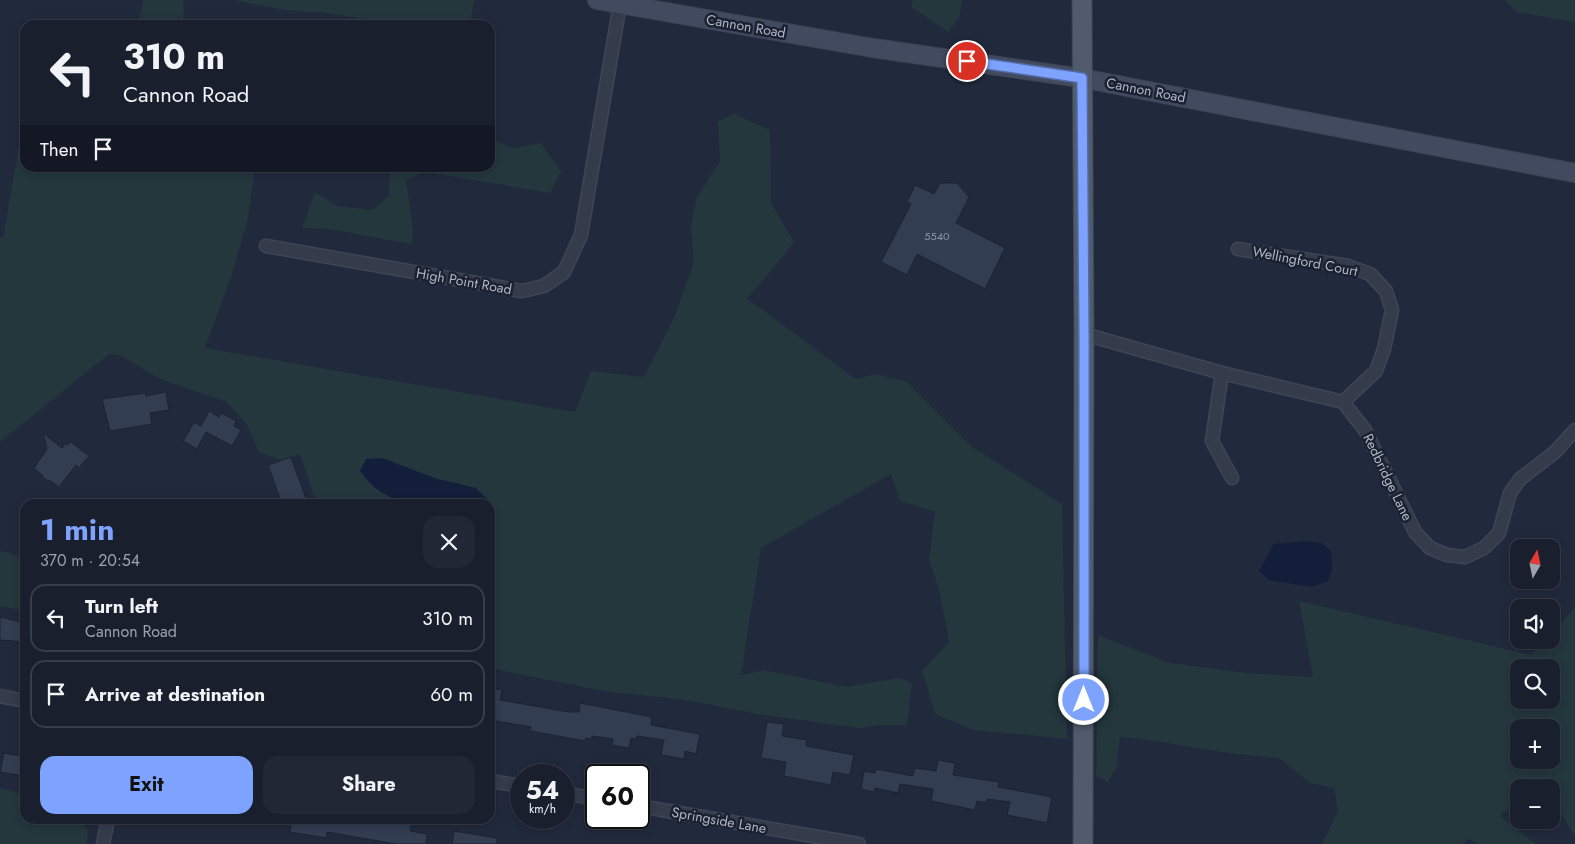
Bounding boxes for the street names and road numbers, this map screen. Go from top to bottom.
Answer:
street label: Cannon Road [705,9,787,43]
street label: Cannon Road [1105,73,1187,107]
street label: Wellingford Court [1251,241,1360,281]
street label: High Point Road [415,263,513,299]
street label: Redbridge Lane [1358,430,1418,524]
street label: Springside Lane [670,802,768,838]

